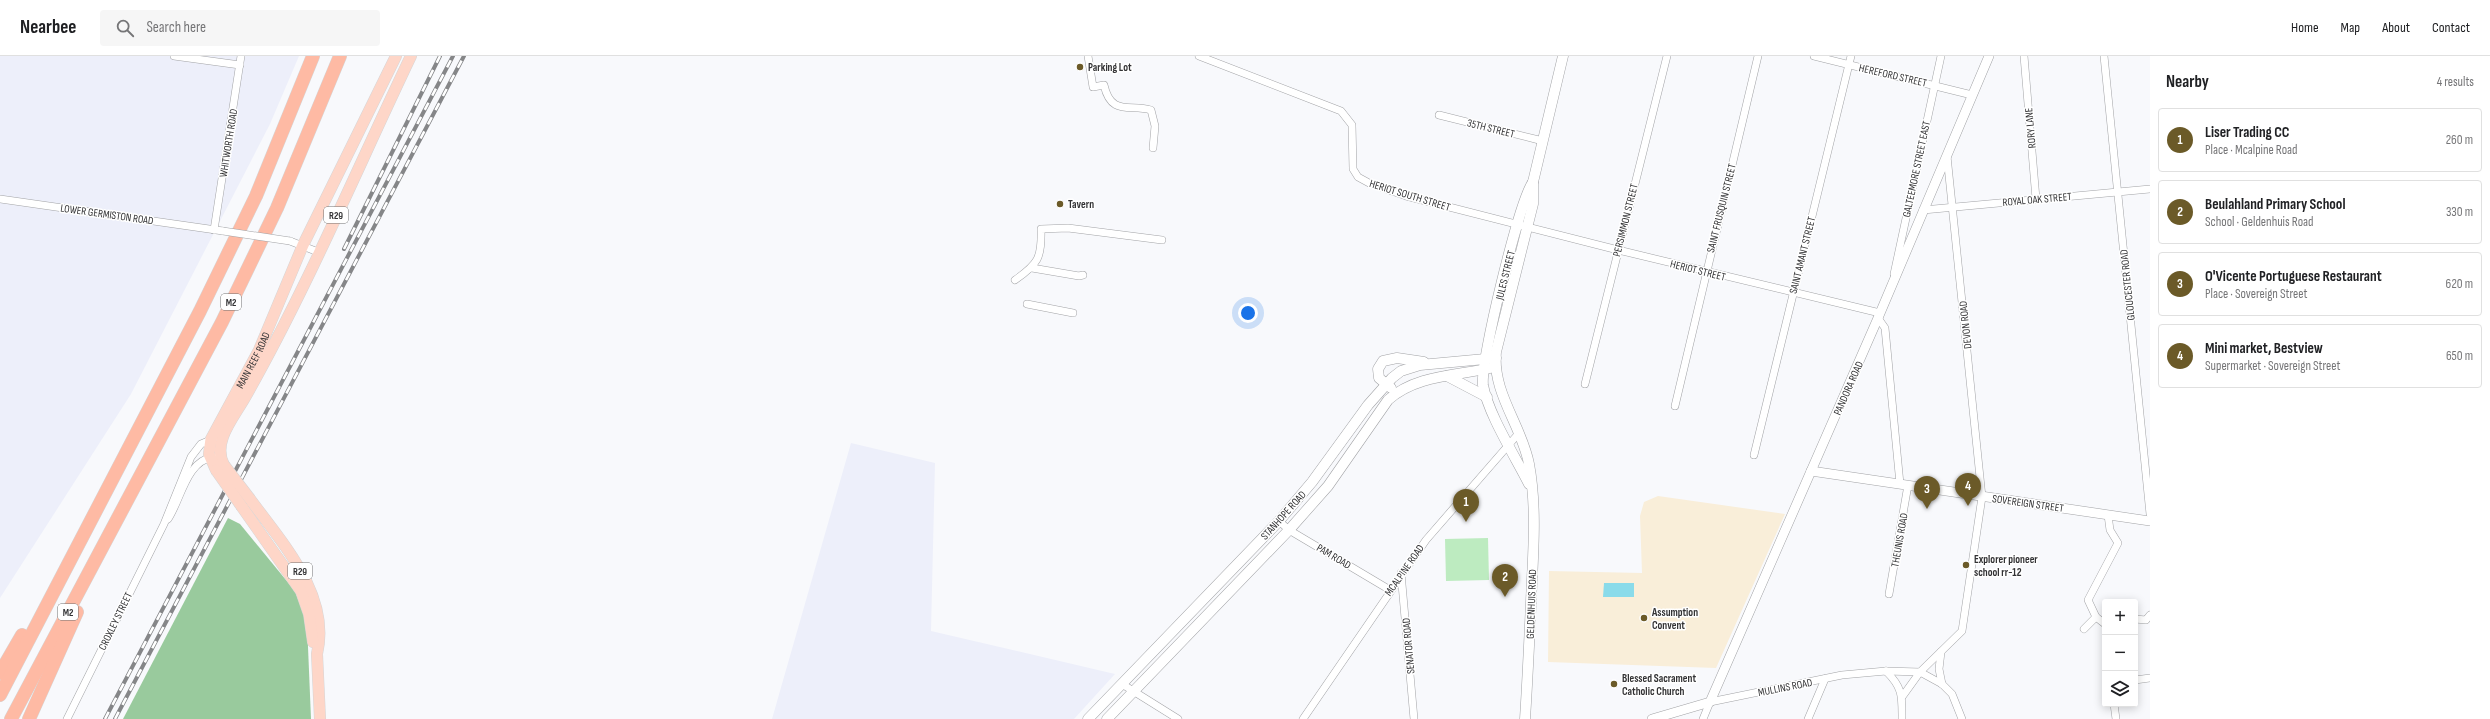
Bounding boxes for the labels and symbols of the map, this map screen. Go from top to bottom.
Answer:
place label: Parking Lot [1088,61,1132,74]
street label: HEREFORD STREET [1858,61,1929,90]
marker: Parking Lot [1075,62,1085,72]
street label: RORY LANE [2022,107,2039,149]
street label: WHITWORTH ROAD [217,108,240,178]
street label: 35TH STREET [1466,116,1517,141]
street label: GALTEEMORE STREET EAST [1900,119,1933,218]
street label: SAINT FRUSQUIN STREET [1704,162,1739,254]
street label: HERIOT SOUTH STREET [1368,177,1452,214]
street label: PERSIMMON STREET [1610,182,1641,258]
street label: ROYAL OAK STREET [2002,190,2073,209]
place label: Tavern [1068,198,1094,211]
marker: Tavern [1055,199,1065,209]
street label: LOWER GERMISTON ROAD [60,202,154,227]
road number: R29 [324,207,348,223]
street label: SAINT AMANT STREET [1787,215,1818,295]
street label: JULES STREET [1493,249,1518,302]
street label: GLOUCESTER ROAD [2117,249,2138,321]
street label: HERIOT STREET [1669,257,1727,284]
road number: M2 [221,294,241,310]
street label: DEVON ROAD [1957,300,1974,350]
your location [1238,303,1258,323]
street label: MAIN REEF ROAD [234,330,273,391]
street label: PANDORA ROAD [1831,359,1866,417]
pin: 4 [1955,473,1981,506]
pin: 3 [1914,476,1940,509]
street label: STANHOPE ROAD [1258,488,1309,542]
pin: 1 [1453,489,1479,522]
street label: SOVEREIGN STREET [1991,492,2065,515]
street label: THEUNIS ROAD [1888,512,1911,568]
street label: PAM ROAD [1314,541,1353,572]
street label: MCALPINE ROAD [1382,542,1427,599]
place label: Explorer pioneer school rr-12 [1974,553,2038,579]
marker: Explorer pioneer school rr-12 [1961,560,1971,570]
road number: R29 [288,563,312,579]
pin: 2 [1492,564,1518,597]
street label: GELDENHUIS ROAD [1524,569,1539,639]
street label: CROXLEY STREET [96,590,135,652]
road number: M2 [58,604,78,620]
place label: Assumption Convent [1651,606,1698,632]
marker: Assumption Convent [1639,613,1649,623]
street label: SENATOR ROAD [1400,617,1417,674]
place label: Blessed Sacrament Catholic Church [1622,672,1696,698]
street label: MULLINS ROAD [1757,676,1813,699]
marker: Blessed Sacrament Catholic Church [1609,679,1619,689]

